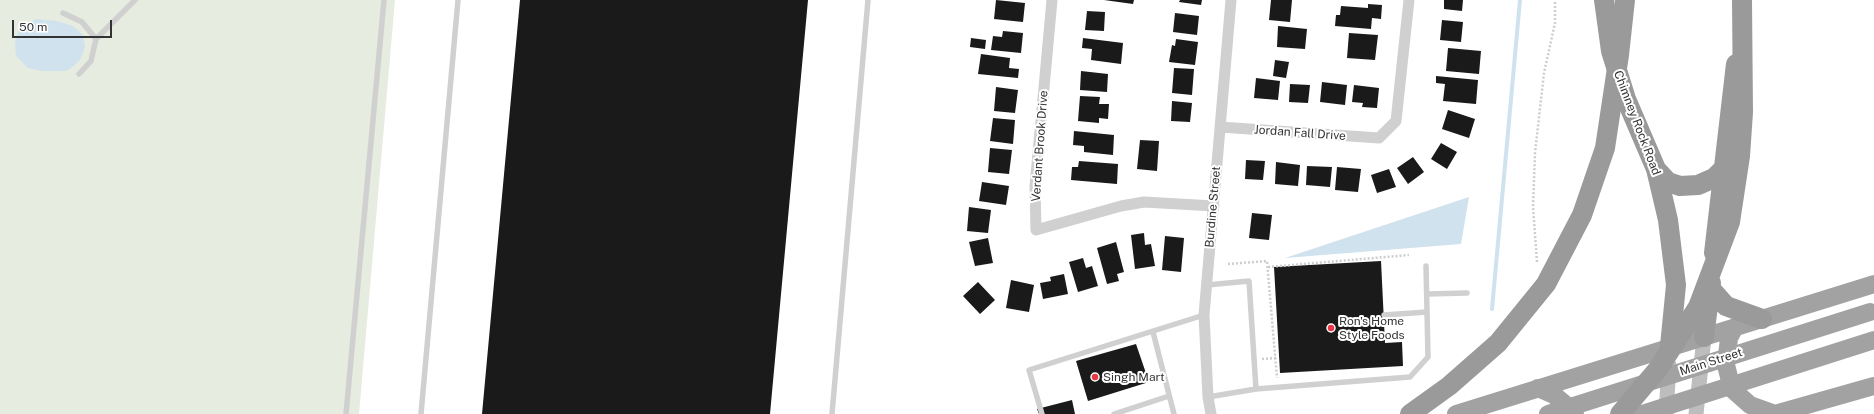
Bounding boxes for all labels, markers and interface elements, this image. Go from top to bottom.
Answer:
scale bar [14,12,114,38]
text: 50 m [19,20,47,34]
street label: Chimney Rock Road [1610,69,1664,177]
street label: Verdant Brook Drive [1029,90,1051,202]
street label: Jordan Fall Drive [1254,123,1346,143]
street label: Burdine Street [1202,166,1224,248]
place label: Ron's Home Style Foods [1339,314,1405,342]
marker: Ron's Home Style Foods [1326,323,1336,333]
street label: Main Street [1678,345,1744,379]
place label: Singh Mart [1103,370,1165,384]
marker: Singh Mart [1090,372,1100,382]

